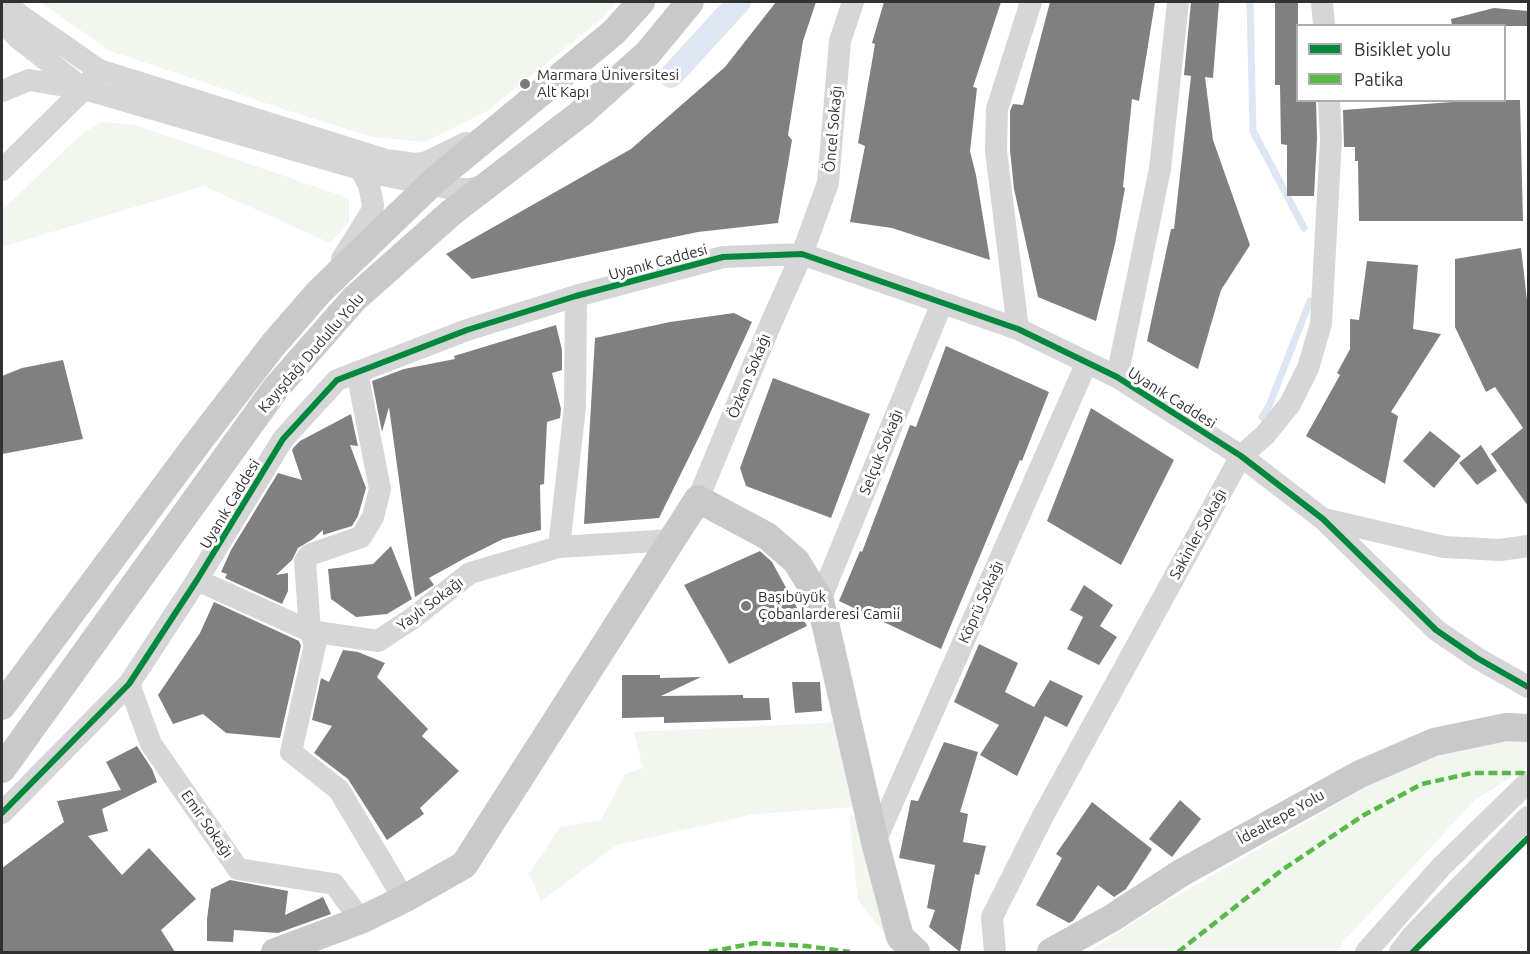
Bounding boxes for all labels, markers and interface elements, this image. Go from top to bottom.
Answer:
legend [1296,24,1506,102]
text: Bisiklet yolu [1354,39,1451,59]
place label: Marmara Üniversitesi Alt Kapı [537,66,679,101]
text: Patika [1354,69,1404,89]
marker: Marmara Üniversitesi Alt Kapı [518,77,532,91]
street label: Öncel Sokağı [820,85,846,173]
street label: Uyanık Caddesi [607,240,709,284]
street label: Kayışdağı Dudullu Yolu [254,290,368,416]
street label: Özkan Sokağı [724,331,774,421]
street label: Uyanık Caddesi [1124,364,1220,432]
street label: Selçuk Sokağı [856,407,906,497]
street label: Uyanık Caddesi [196,456,264,552]
street label: Sakinler Sokağı [1166,486,1230,582]
street label: Köprü Sokağı [955,558,1007,646]
street label: Yaylı Sokağı [393,573,467,635]
place label: Başıbüyük Çobanlarderesi Camii [758,588,900,623]
marker: Başıbüyük Çobanlarderesi Camii [739,599,753,613]
street label: İdealtepe Yolu [1234,786,1328,848]
street label: Emir Sokağı [177,787,237,861]

